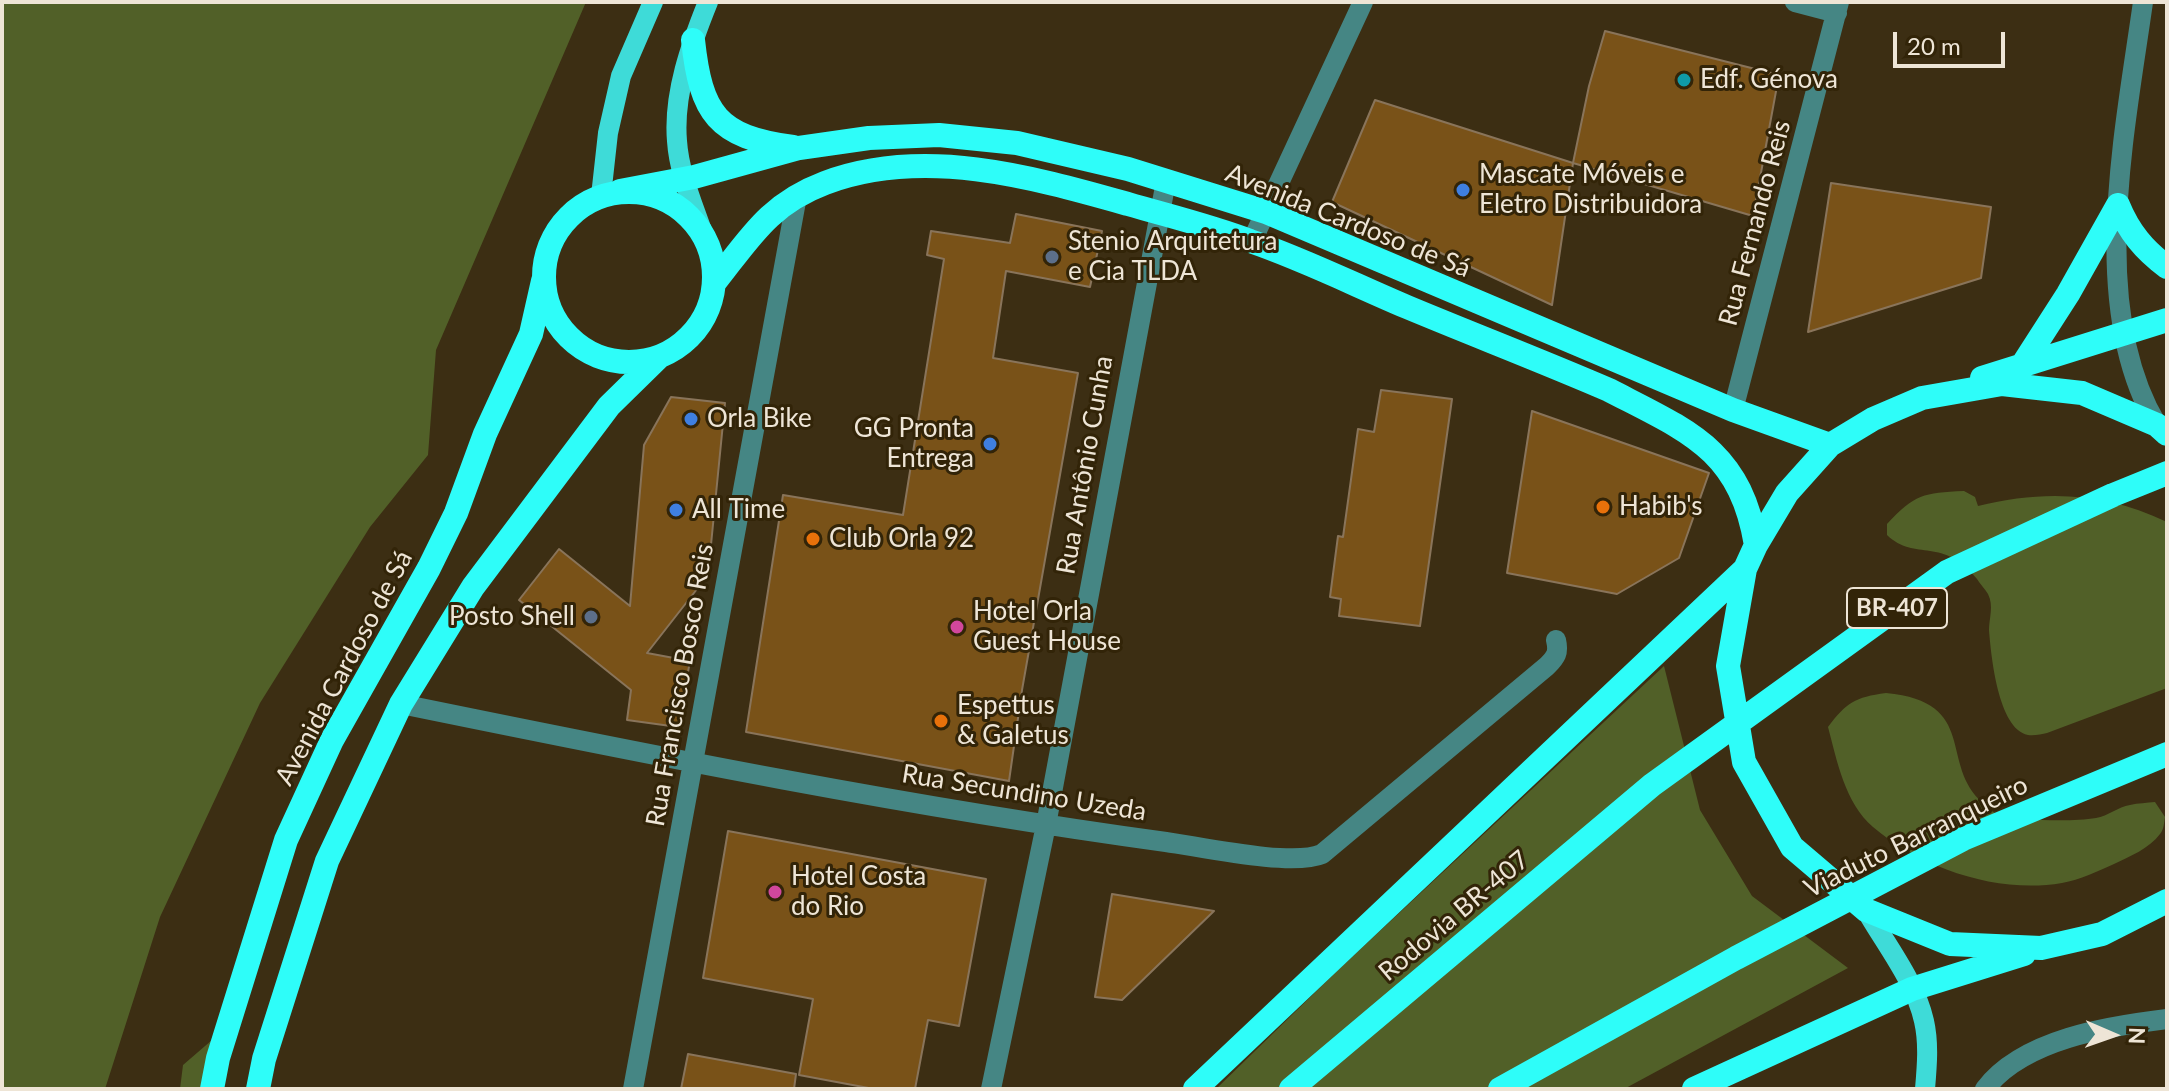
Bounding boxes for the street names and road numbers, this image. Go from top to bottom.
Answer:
street label: Rua Fernando Reis [1713,117,1797,329]
street label: Avenida Cardoso de Sá [1221,158,1475,284]
street label: Rua Antônio Cunha [1050,353,1120,577]
street label: Rua Francisco Bosco Reis [640,541,720,829]
street label: Avenida Cardoso de Sá [269,545,419,791]
road number: BR-407 [1847,588,1947,628]
street label: Rua Secundino Uzeda [900,758,1148,828]
street label: Viaduto Barranqueiro [1799,769,2033,905]
street label: Rodovia BR-407 [1373,844,1535,988]

